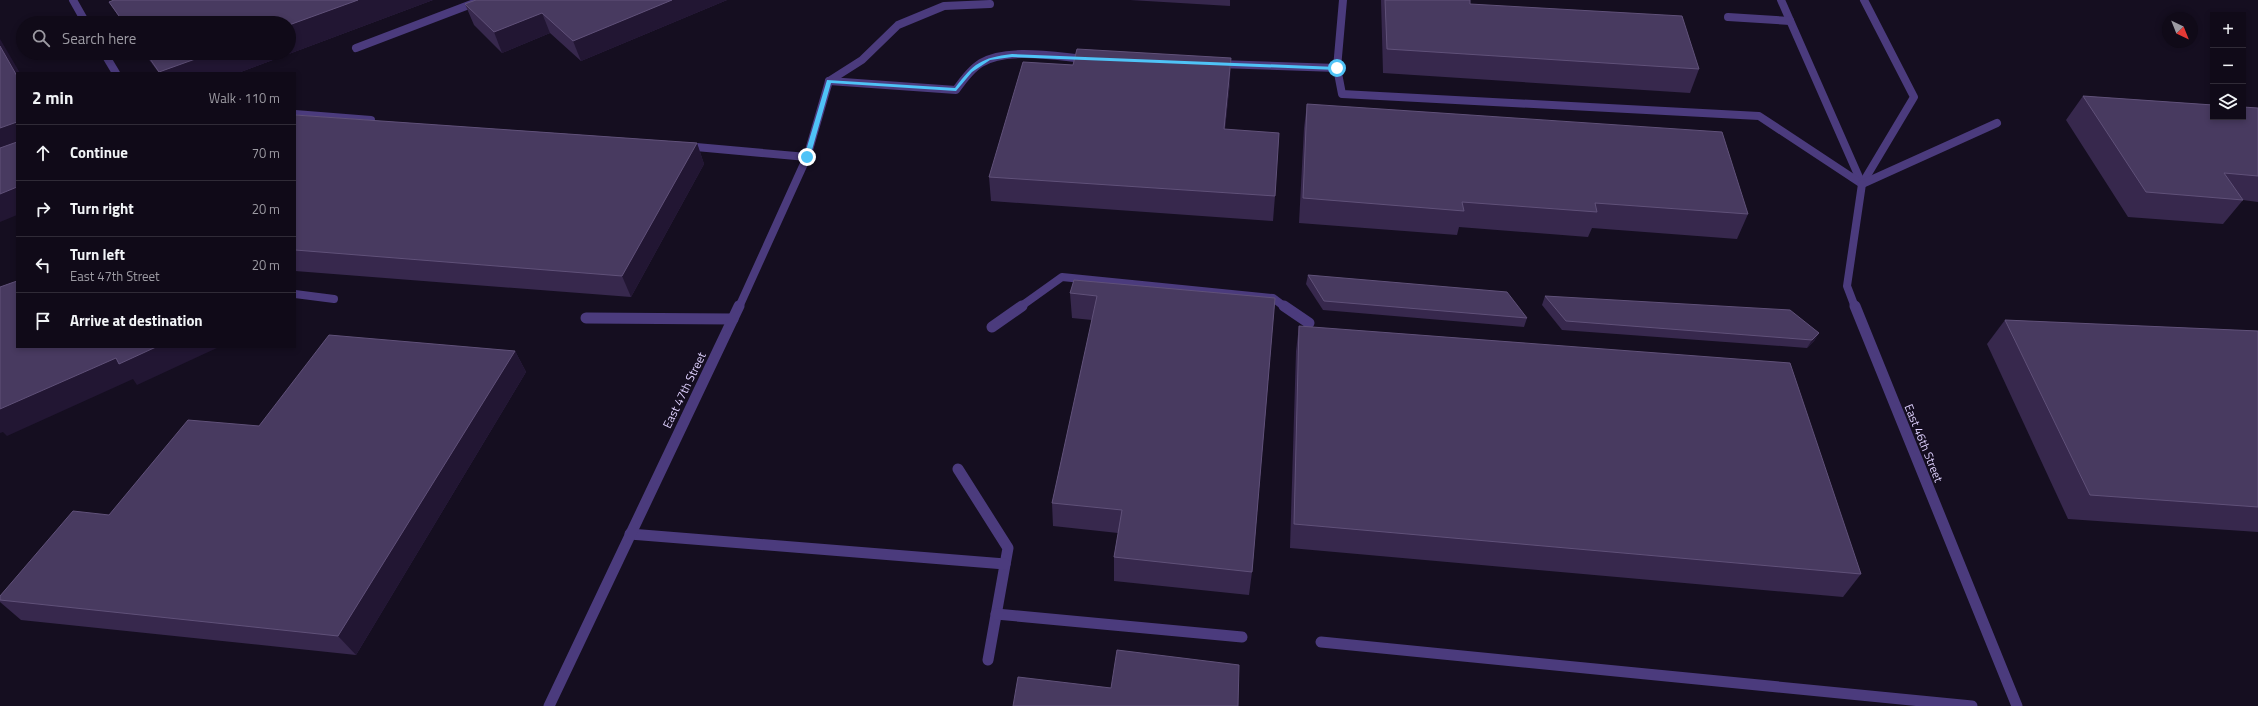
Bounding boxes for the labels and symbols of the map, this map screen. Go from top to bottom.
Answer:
north arrow [2162,12,2198,48]
route start [1328,59,1346,77]
route end [798,148,816,166]
street label: East 47th Street [657,348,711,431]
street label: East 46th Street [1900,401,1949,486]

